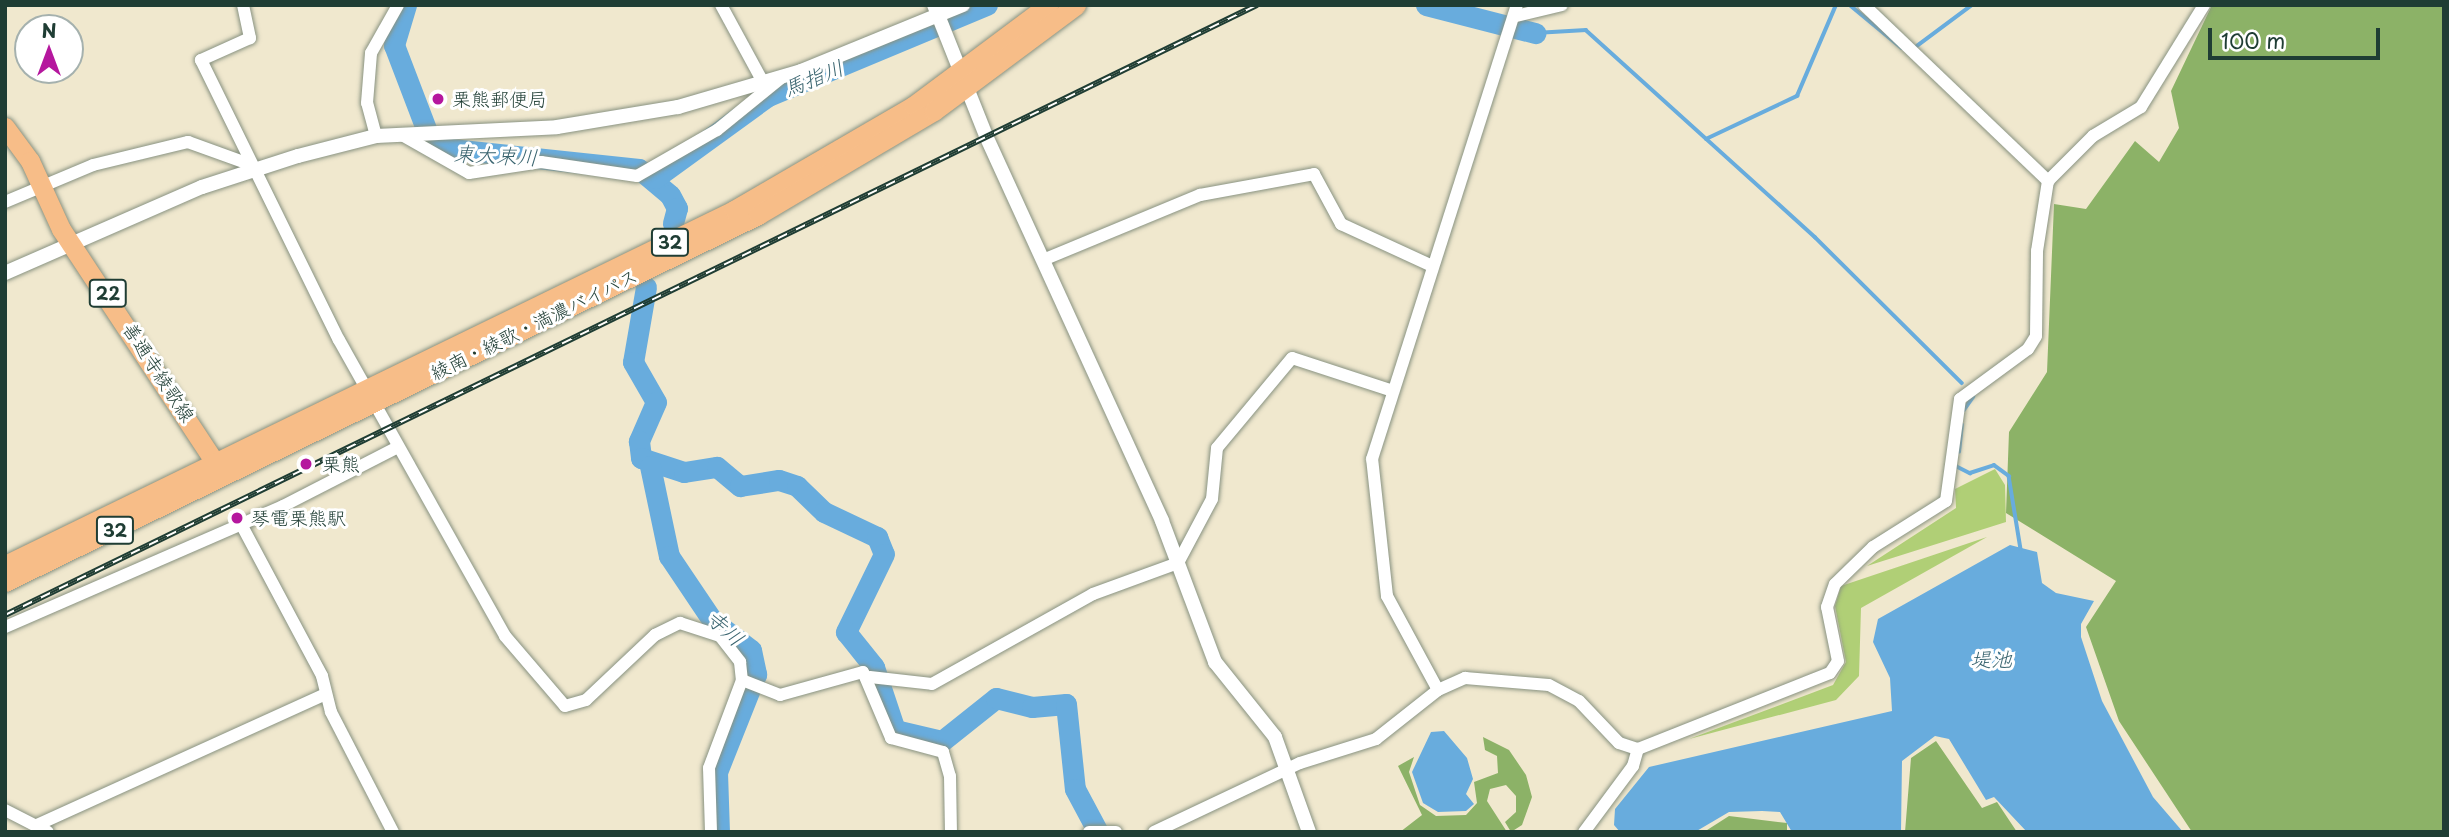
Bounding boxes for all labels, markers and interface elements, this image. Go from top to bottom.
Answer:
north arrow [14,14,84,84]
scale bar [2211,14,2382,58]
text: N [41,16,57,44]
text: 100 m [2221,24,2285,56]
water label: 馬指川 [779,54,847,100]
place label: 栗熊郵便局 [452,88,547,110]
marker: 栗熊郵便局 [430,91,446,107]
water label: 東大束川 [453,139,539,169]
road number: 32 [651,228,689,256]
street label: 綾南・綾歌・満濃バイパス [427,264,641,384]
road number: 22 [89,278,127,307]
street label: 善通寺綾歌線 [118,318,200,426]
place label: 栗熊 [322,453,360,475]
marker: 栗熊 [296,454,316,474]
place label: 琴電栗熊駅 [251,507,346,529]
marker: 琴電栗熊駅 [229,510,245,526]
road number: 32 [96,516,134,544]
water label: 寺川 [702,604,750,650]
water label: 堤池 [1970,645,2012,671]

